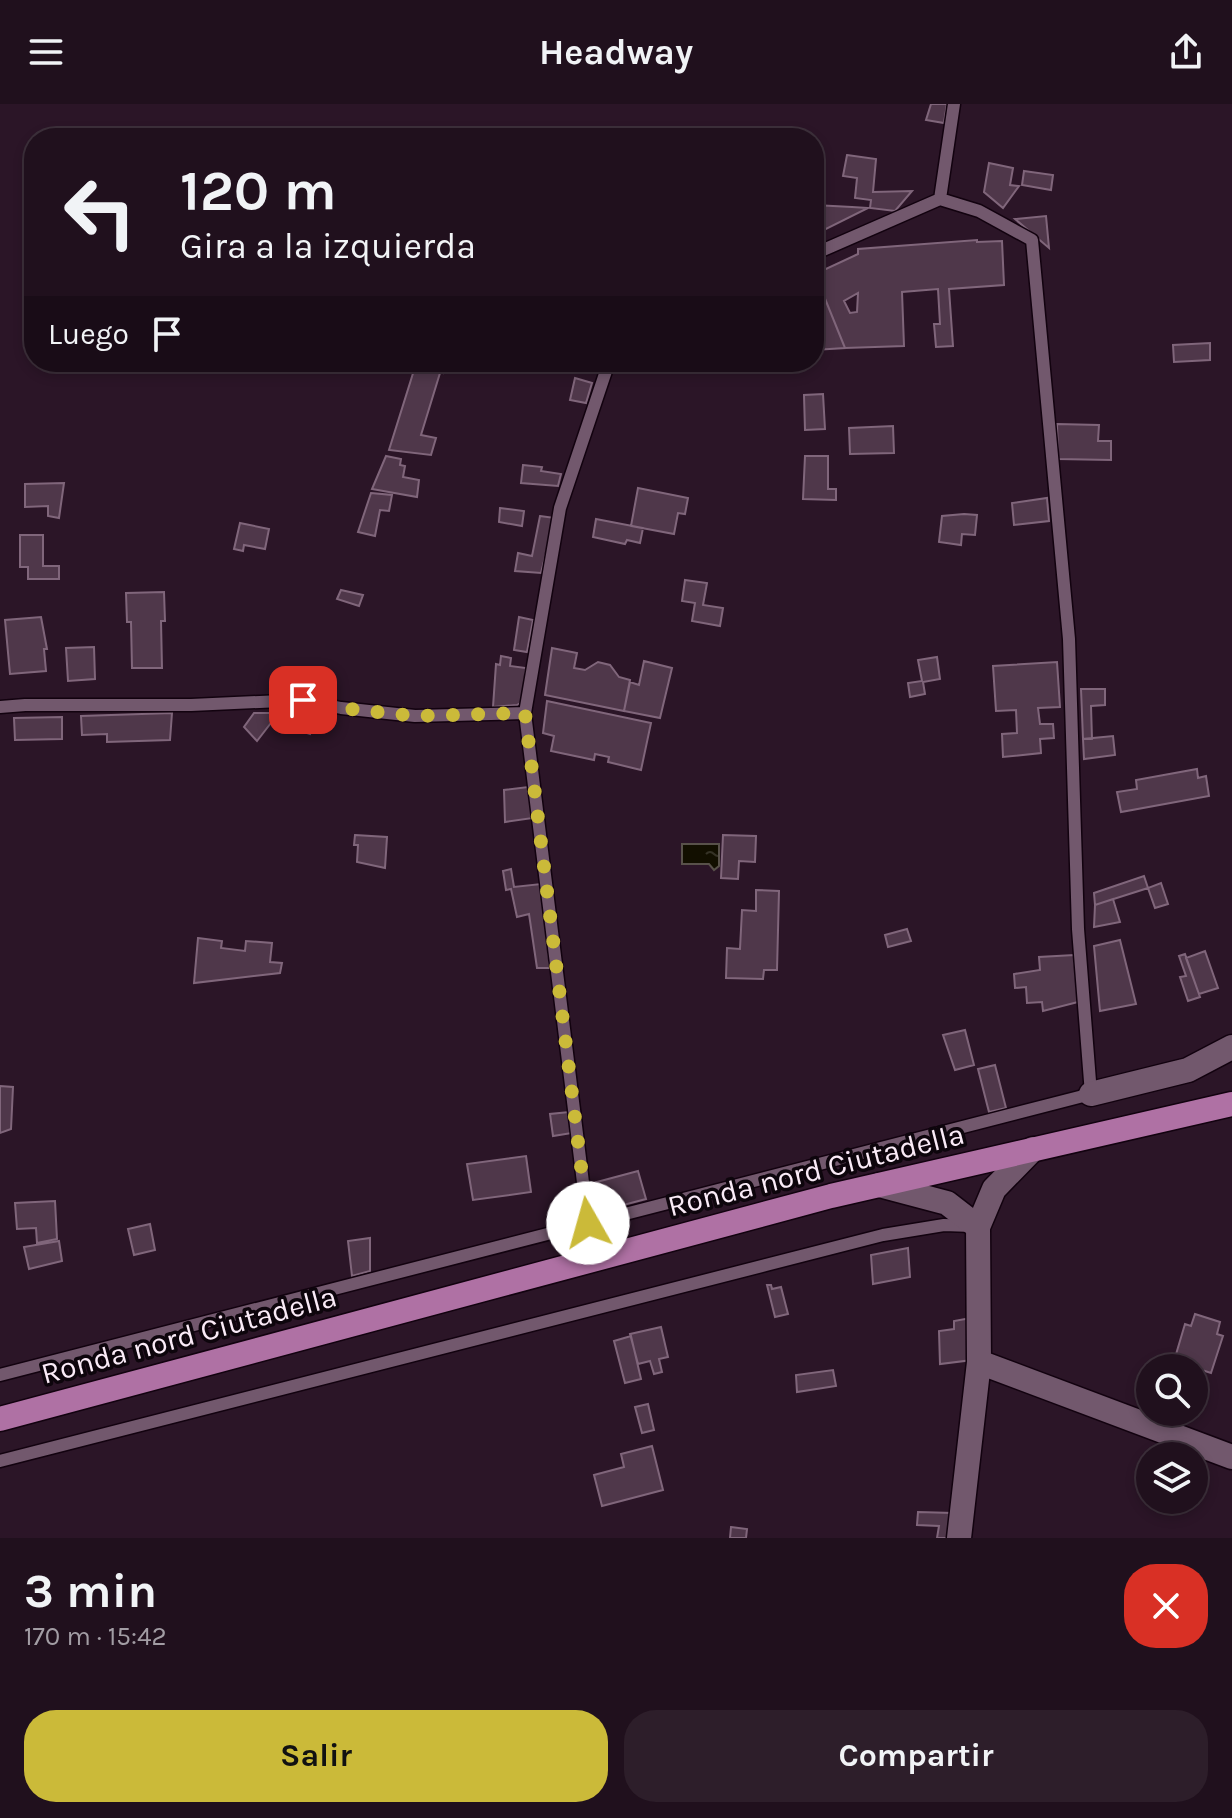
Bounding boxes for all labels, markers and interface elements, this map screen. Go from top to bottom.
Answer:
icon: menu [24,30,68,74]
icon: share [1164,30,1208,74]
text: Headway [539,31,693,73]
text: 120 m [180,158,337,223]
icon: left [48,160,152,264]
text: Gira a la izquierda [180,225,476,267]
icon: arrive [145,312,189,356]
text: Luego [48,316,129,352]
pin [269,666,337,734]
icon: arrive [281,678,325,722]
street label: Ronda nord Ciutadella [664,1116,968,1224]
position arrow [546,1181,630,1265]
street label: Ronda nord Ciutadella [37,1278,341,1392]
map controls [1136,1354,1208,1514]
button: search [1136,1354,1208,1426]
button: layers [1136,1442,1208,1514]
text: 3 min [24,1563,157,1619]
button: close [1124,1564,1208,1648]
text: 170 m · 15:42 [24,1621,167,1652]
button: Salir [24,1710,608,1802]
button: Compartir [624,1710,1208,1802]

